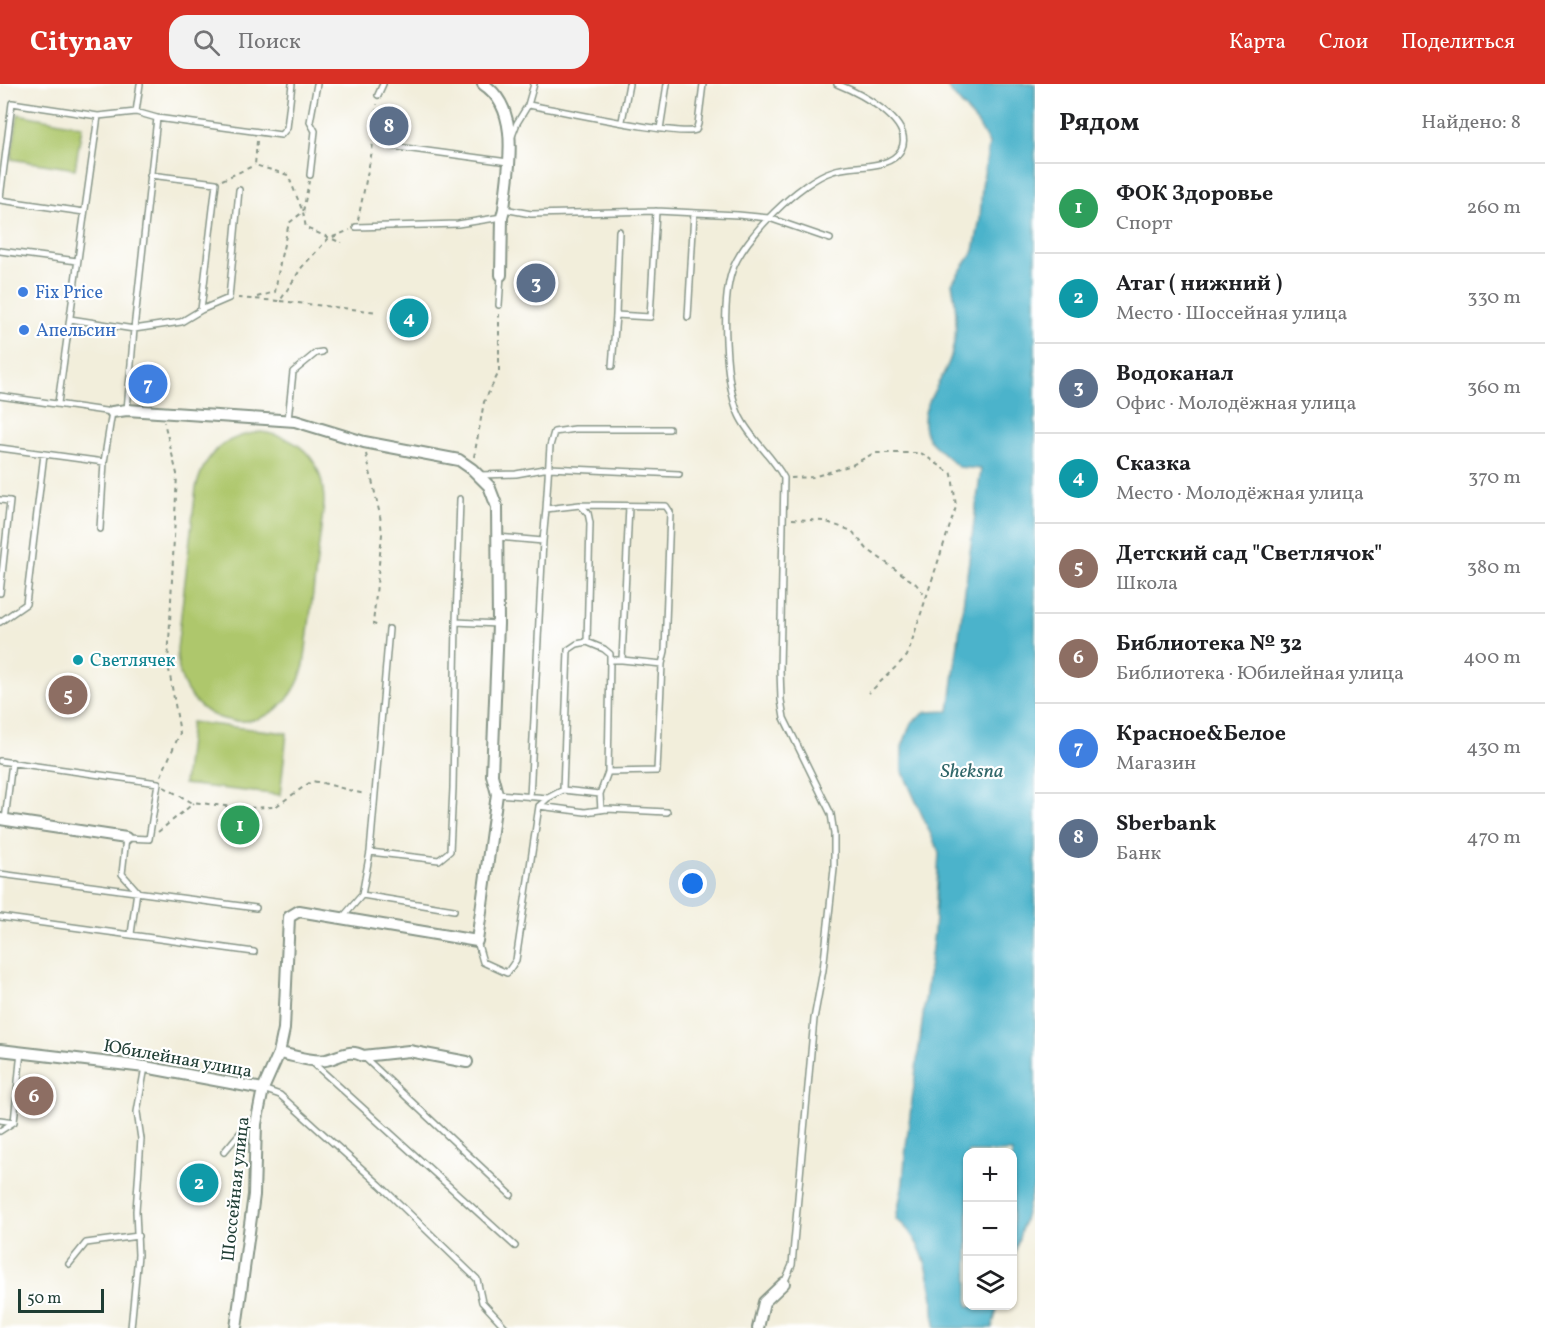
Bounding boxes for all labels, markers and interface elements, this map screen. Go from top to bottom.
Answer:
search box [169,15,589,69]
text: Citynav [30,23,133,62]
icon: search [190,26,223,59]
text: Поиск [238,27,301,58]
text: Карта [1229,28,1286,57]
text: Слои [1319,28,1368,57]
text: Поделиться [1401,28,1515,57]
pin: 8 [370,104,408,148]
text: Рядом [1059,105,1139,141]
text: Найдено: 8 [1421,109,1521,137]
text: ФОК Здоровье [1116,179,1273,210]
text: 1 [1074,194,1083,222]
text: 260 m [1466,194,1521,222]
text: Спорт [1116,210,1173,238]
pin: 3 [516,260,556,306]
text: Атаг ( нижний ) [1116,269,1282,300]
place label: Fix Price [35,281,103,306]
text: 2 [1073,284,1084,312]
text: 330 m [1467,284,1521,312]
marker: Fix Price [16,285,30,299]
pin: 4 [390,296,428,340]
text: Место · Шоссейная улица [1116,300,1347,328]
place label: Апельсин [36,319,116,344]
marker: Апельсин [17,323,31,337]
text: Водоканал [1116,359,1234,390]
pin: 7 [128,362,168,406]
text: 3 [1073,374,1084,402]
text: 360 m [1467,374,1521,402]
text: Офис · Молодёжная улица [1116,390,1356,418]
text: Сказка [1116,449,1191,480]
text: 4 [1072,464,1085,492]
text: 370 m [1468,464,1521,492]
text: Место · Молодёжная улица [1116,480,1364,508]
text: Детский сад "Светлячок" [1116,539,1382,570]
text: 5 [1074,554,1083,582]
text: 380 m [1467,554,1521,582]
text: Школа [1116,570,1178,598]
text: Библиотека № 32 [1116,629,1302,660]
text: 6 [1073,644,1084,672]
text: 400 m [1463,644,1521,672]
place label: Светлячек [90,649,176,674]
marker: Светлячек [71,653,85,667]
text: Библиотека · Юбилейная улица [1116,660,1404,688]
pin: 5 [48,672,88,718]
text: Красное&Белое [1116,719,1286,750]
text: 7 [1074,734,1083,762]
text: 430 m [1466,734,1521,762]
text: Магазин [1116,750,1196,778]
water label: Sheksna [941,758,1003,786]
pin: 1 [220,802,260,848]
text: Sberbank [1116,809,1216,840]
text: 8 [1073,824,1084,852]
text: 470 m [1466,824,1521,852]
text: Банк [1116,840,1161,868]
your location [678,869,707,898]
street label: Юбилейная улица [101,1034,254,1085]
pin: 6 [15,1074,54,1118]
street label: Шоссейная улица [216,1115,257,1263]
map controls [963,1148,1017,1310]
button: + [963,1148,1017,1202]
pin: 2 [180,1160,218,1206]
button: − [963,1202,1017,1256]
button: layers [963,1256,1017,1310]
scale bar [18,1286,104,1314]
text: 50 m [27,1288,61,1310]

